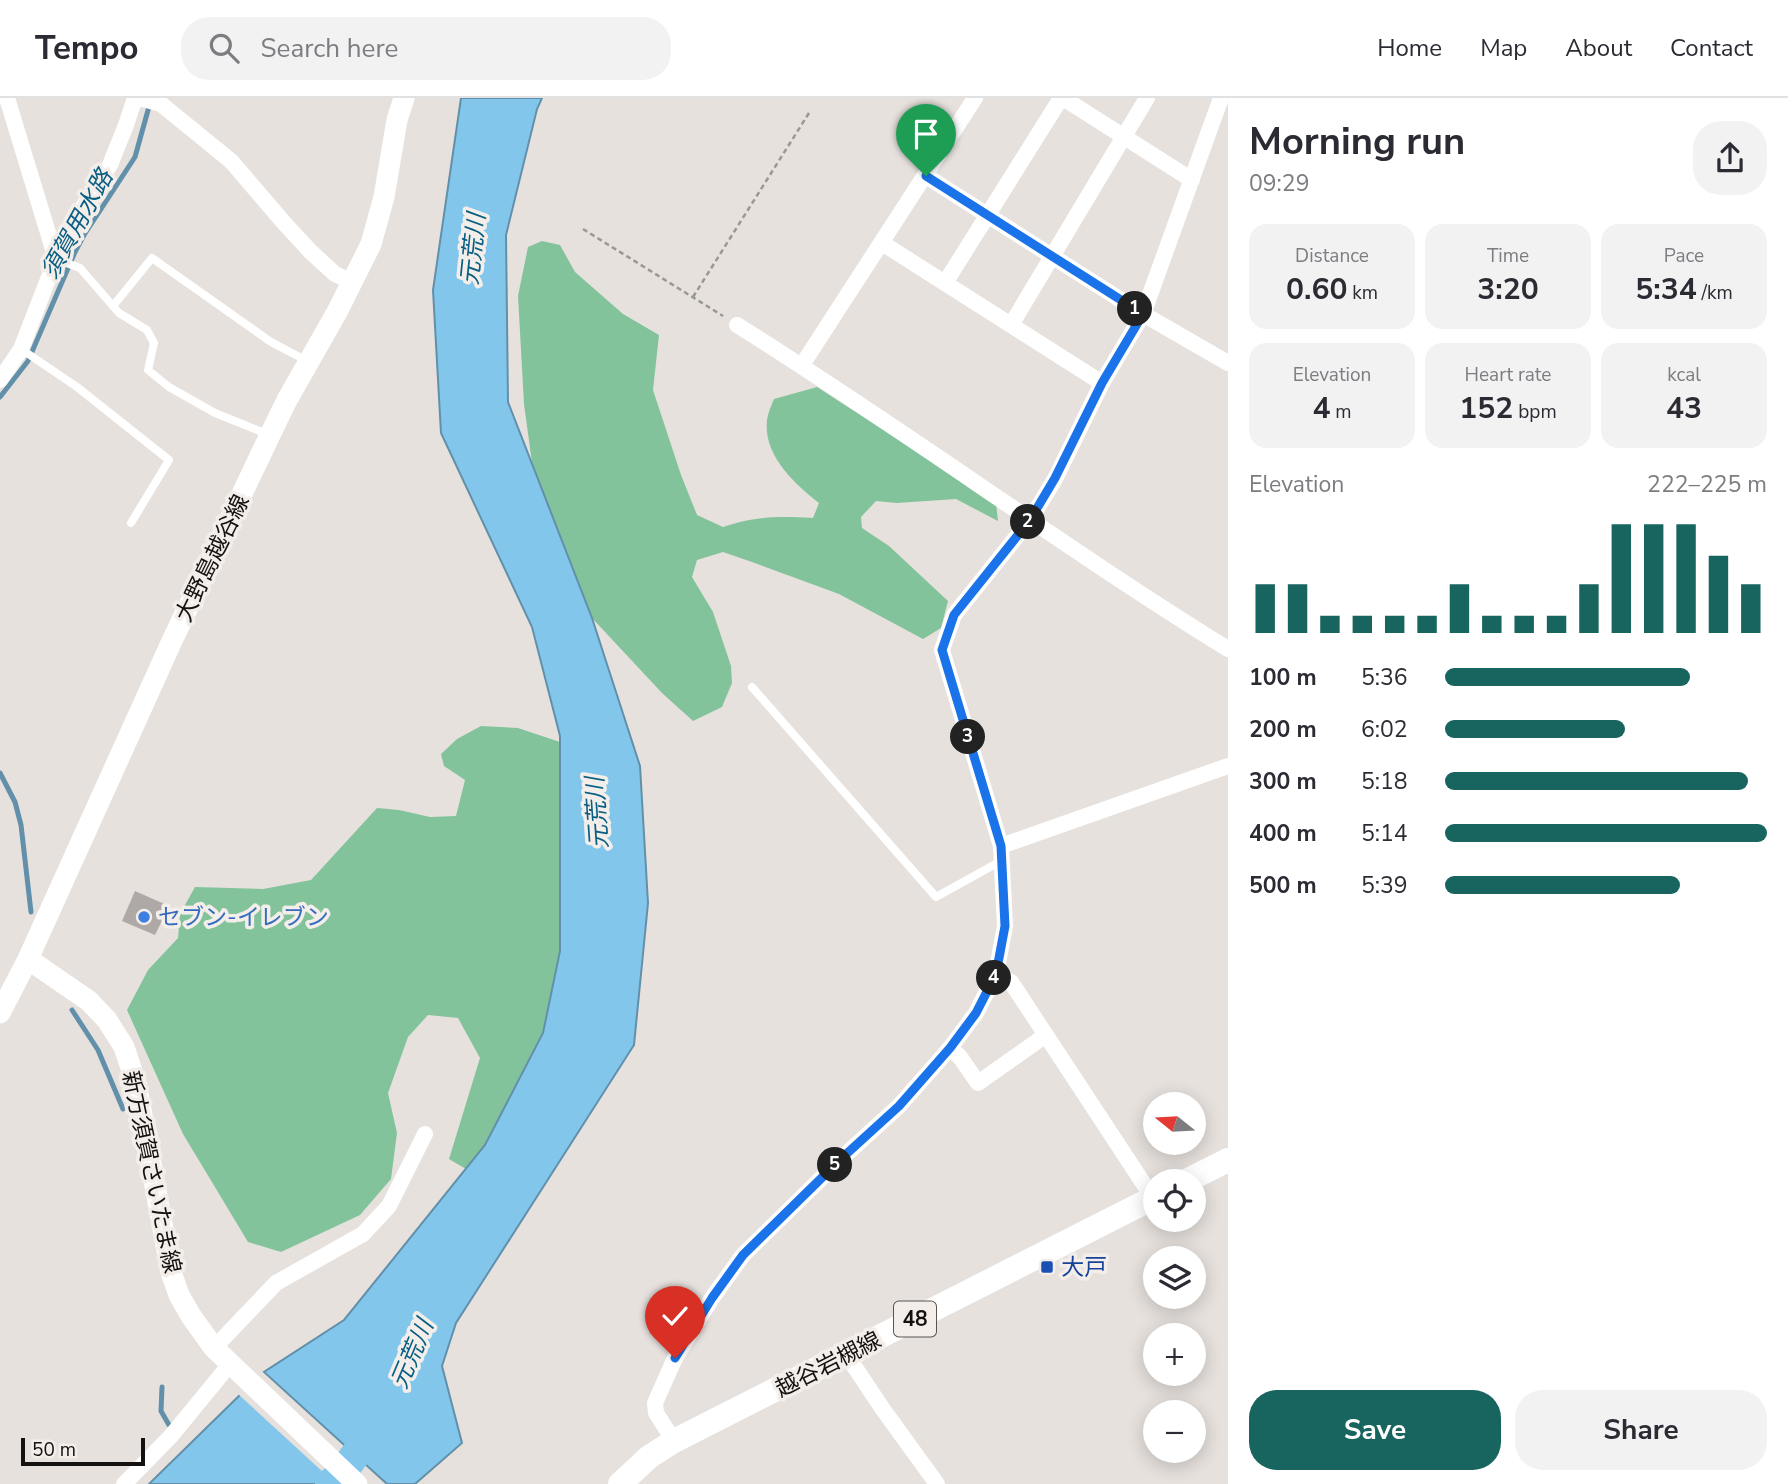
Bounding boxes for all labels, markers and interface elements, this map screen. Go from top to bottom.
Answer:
search box [181,17,671,80]
text: Tempo [35,26,139,71]
icon: search [205,29,243,67]
text: Search here [261,31,398,66]
text: Home [1377,32,1442,64]
text: Map [1480,32,1527,64]
text: About [1565,32,1632,64]
text: Contact [1670,32,1753,64]
pin [896,104,956,176]
icon: arrive [907,115,945,153]
text: Morning run [1249,116,1465,167]
button: share [1693,121,1767,195]
water label: 須賀用水路 [34,162,121,284]
text: 09:29 [1249,168,1309,199]
water label: 元荒川 [453,209,493,286]
text: Distance [1295,243,1369,269]
text: Time [1487,243,1529,269]
text: Pace [1664,243,1704,269]
text: 0.60 [1286,269,1347,310]
text: 3:20 [1477,269,1539,310]
text: 5:34 [1635,269,1697,310]
text: km [1347,280,1378,306]
text: /km [1697,280,1733,306]
pin: 1 [1118,292,1152,326]
text: 1 [1129,295,1140,321]
text: Elevation [1293,362,1371,388]
text: Heart rate [1465,362,1551,388]
text: kcal [1667,362,1701,388]
text: 4 [1312,388,1330,429]
text: 152 [1459,388,1513,429]
text: 43 [1666,388,1702,429]
text: m [1330,399,1352,425]
text: bpm [1513,399,1557,425]
text: Elevation [1249,469,1344,500]
text: 222–225 m [1647,469,1767,500]
street label: 大野島越谷線 [168,489,257,627]
pin: 2 [1010,504,1046,540]
text: 2 [1022,508,1033,534]
text: 100 m [1249,662,1317,693]
text: 5:36 [1361,662,1408,693]
text: 200 m [1249,714,1317,745]
text: 6:02 [1361,714,1408,745]
pin: 3 [950,720,986,754]
text: 3 [962,723,973,749]
text: 300 m [1249,766,1317,797]
text: 5:18 [1361,766,1408,797]
water label: 元荒川 [578,773,615,850]
text: 400 m [1249,818,1317,849]
text: 5:14 [1361,818,1408,849]
text: 500 m [1249,870,1317,901]
text: 5:39 [1361,870,1408,901]
place label: セブン-イレブン [158,902,329,933]
marker: セブン-イレブン [136,909,152,925]
pin: 4 [976,960,1012,996]
text: 4 [988,964,999,990]
street label: 新方須賀さいたま線 [115,1068,188,1276]
north arrow [1143,1092,1206,1155]
map controls [1143,1092,1206,1463]
pin: 5 [818,1148,852,1182]
text: 5 [829,1151,840,1177]
button: locate [1143,1169,1206,1232]
button: layers [1143,1246,1206,1309]
place label: 大戸 [1061,1252,1107,1283]
marker: 大戸 [1039,1259,1055,1275]
pin [645,1286,705,1358]
icon: check [656,1297,694,1335]
road number: 48 [894,1302,936,1336]
water label: 元荒川 [383,1312,442,1393]
button: + [1143,1323,1206,1386]
street label: 越谷岩槻線 [770,1325,886,1404]
button: Save [1249,1390,1501,1470]
button: Share [1515,1390,1767,1470]
button: − [1143,1400,1206,1463]
scale bar [21,1435,145,1467]
text: 50 m [32,1437,76,1463]

